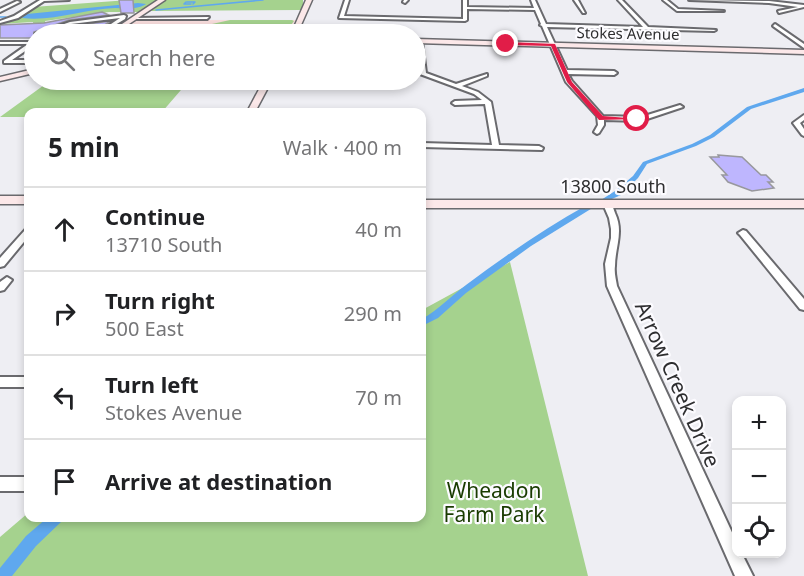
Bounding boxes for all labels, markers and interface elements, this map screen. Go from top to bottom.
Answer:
street label: Stokes Avenue [576,22,680,44]
search box [24,24,426,90]
route end [492,30,518,56]
icon: search [45,41,78,74]
text: Search here [93,42,215,72]
route start [623,105,649,131]
text: 5 min [48,129,120,165]
text: Walk · 400 m [283,134,402,161]
street label: 13800 South [560,174,666,198]
text: Continue [105,201,205,231]
icon: ahead [48,213,81,246]
text: 40 m [355,216,402,243]
text: 13710 South [105,231,222,258]
text: Turn right [105,285,215,315]
icon: right [48,297,81,330]
street label: Arrow Creek Drive [629,297,727,471]
text: 290 m [344,300,402,327]
text: 500 East [105,315,184,342]
text: Turn left [105,369,199,399]
icon: left [48,381,81,414]
text: 70 m [355,384,402,411]
map controls [732,396,786,558]
button: + [732,396,786,450]
text: Stokes Avenue [105,399,242,426]
button: − [732,450,786,504]
icon: arrive [48,465,81,498]
text: Arrive at destination [105,466,332,496]
park label: Wheadon Farm Park [444,476,545,528]
button: locate [732,504,786,558]

